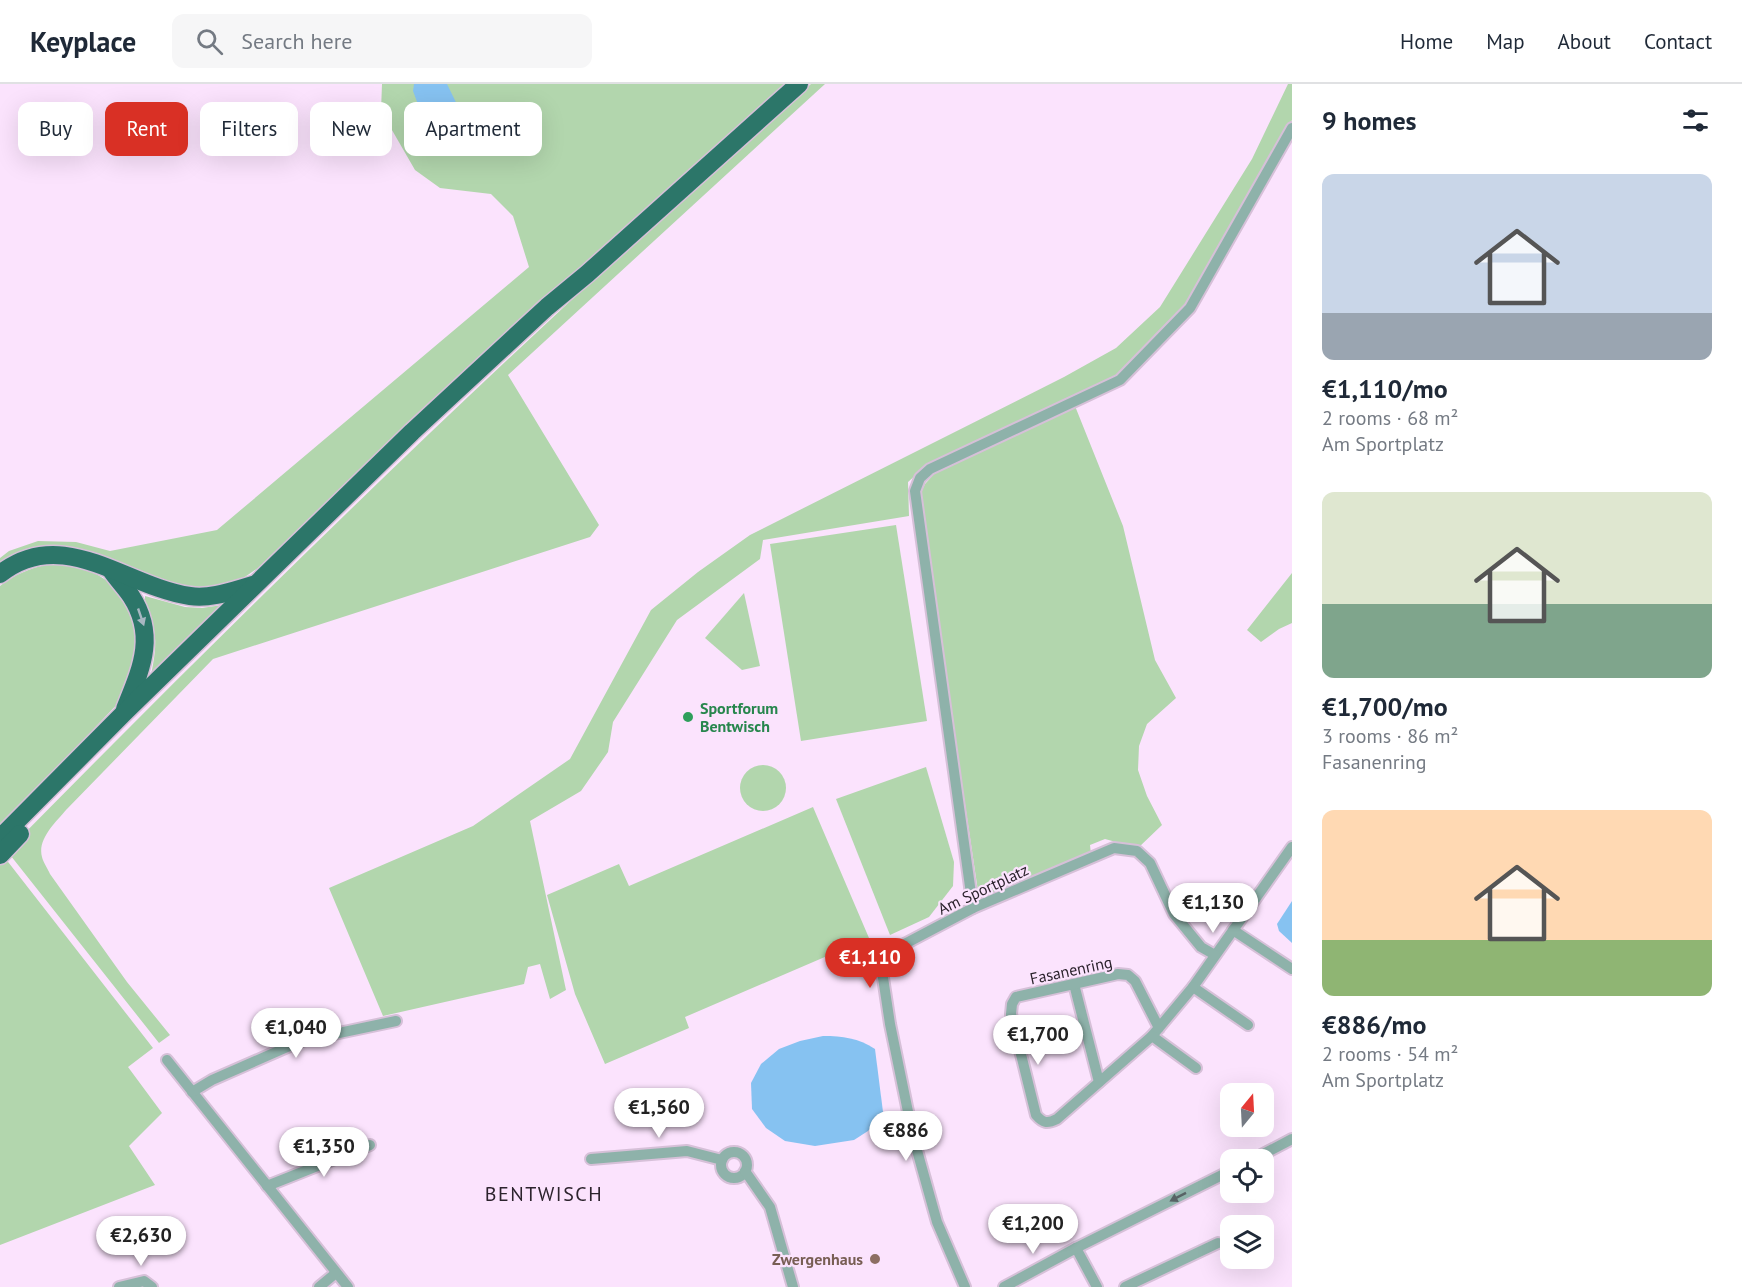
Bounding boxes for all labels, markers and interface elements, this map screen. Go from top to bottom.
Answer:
search box [172,14,592,68]
text: Keyplace [30,23,136,60]
icon: search [193,25,226,58]
text: Search here [241,27,352,55]
text: Home [1400,28,1453,55]
text: Map [1486,28,1525,55]
text: About [1558,28,1611,55]
text: Contact [1644,28,1712,55]
chip: Buy [18,102,93,156]
chip: Rent [105,102,188,156]
chip: Filters [200,102,298,156]
chip: New [310,102,392,156]
chip: Apartment [404,102,542,156]
text: 9 homes [1322,104,1417,137]
icon: filters [1679,104,1712,137]
icon: home [1463,213,1571,321]
text: €1,110/mo [1322,372,1448,405]
text: 2 rooms · 68 m² [1322,405,1458,431]
text: Am Sportplatz [1322,431,1444,457]
icon: home [1463,531,1571,639]
one-way arrow [136,609,146,627]
text: €1,700/mo [1322,690,1448,723]
place label: Sportforum Bentwisch [700,698,778,736]
marker: Sportforum Bentwisch [681,710,695,724]
text: 3 rooms · 86 m² [1322,723,1458,749]
text: Fasanenring [1322,749,1426,775]
icon: home [1463,849,1571,957]
street label: Am Sportplatz [935,859,1031,919]
pin: €1,130 [1164,883,1262,934]
text: €1,130 [1182,889,1244,915]
pin: €1,110 [821,938,919,989]
text: €1,110 [839,944,901,970]
street label: Fasanenring [1028,952,1114,988]
pin: €1,040 [247,1008,345,1059]
text: €886/mo [1322,1008,1426,1041]
text: €1,040 [265,1014,327,1040]
pin: €1,700 [989,1015,1087,1066]
text: €1,700 [1007,1021,1069,1047]
text: 2 rooms · 54 m² [1322,1041,1458,1067]
text: Am Sportplatz [1322,1067,1444,1093]
north arrow [1220,1083,1274,1137]
map controls [1220,1083,1274,1269]
pin: €1,560 [610,1088,708,1139]
text: €1,560 [628,1094,690,1120]
pin: €886 [870,1111,942,1162]
text: €886 [883,1117,929,1143]
pin: €1,350 [275,1127,373,1178]
text: €1,350 [293,1133,355,1159]
button: locate [1220,1149,1274,1203]
district label: BENTWISCH [485,1181,603,1207]
one-way arrow [1169,1192,1186,1202]
pin: €1,200 [984,1204,1082,1255]
text: €1,200 [1002,1210,1064,1236]
button: layers [1220,1215,1274,1269]
pin: €2,630 [92,1216,190,1267]
text: €2,630 [110,1222,172,1248]
place label: Zwergenhaus [772,1249,863,1269]
marker: Zwergenhaus [868,1252,882,1266]

